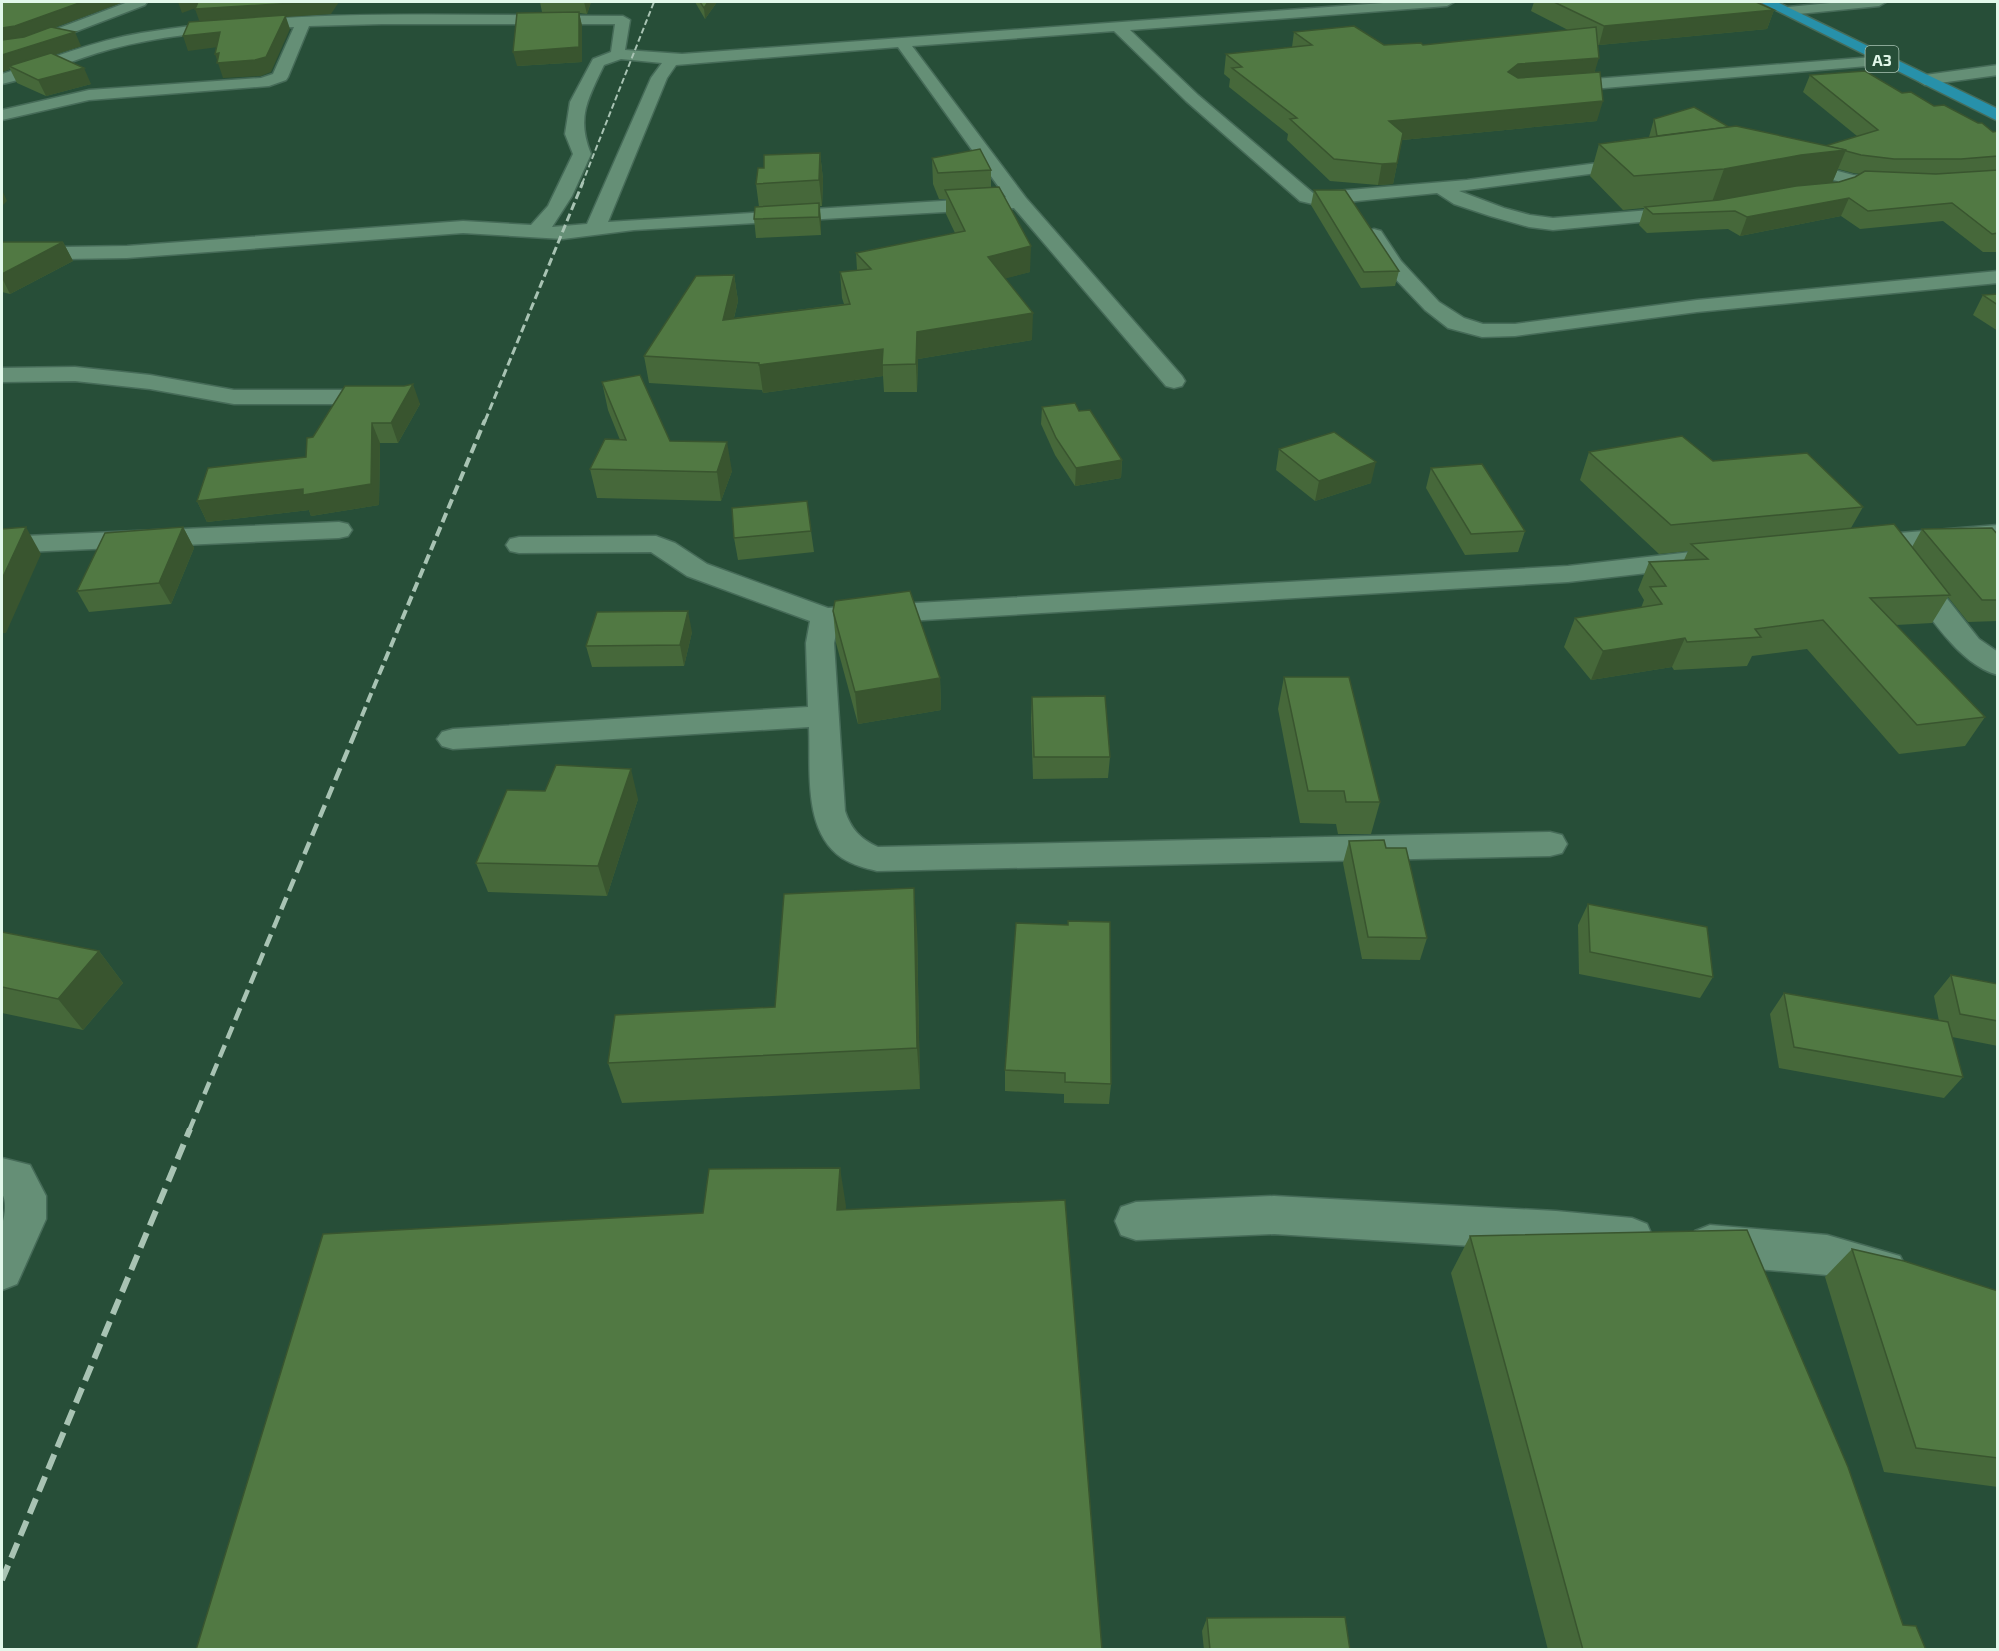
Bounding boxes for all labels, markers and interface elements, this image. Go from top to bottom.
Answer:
road number: A3 [1866,46,1898,72]

